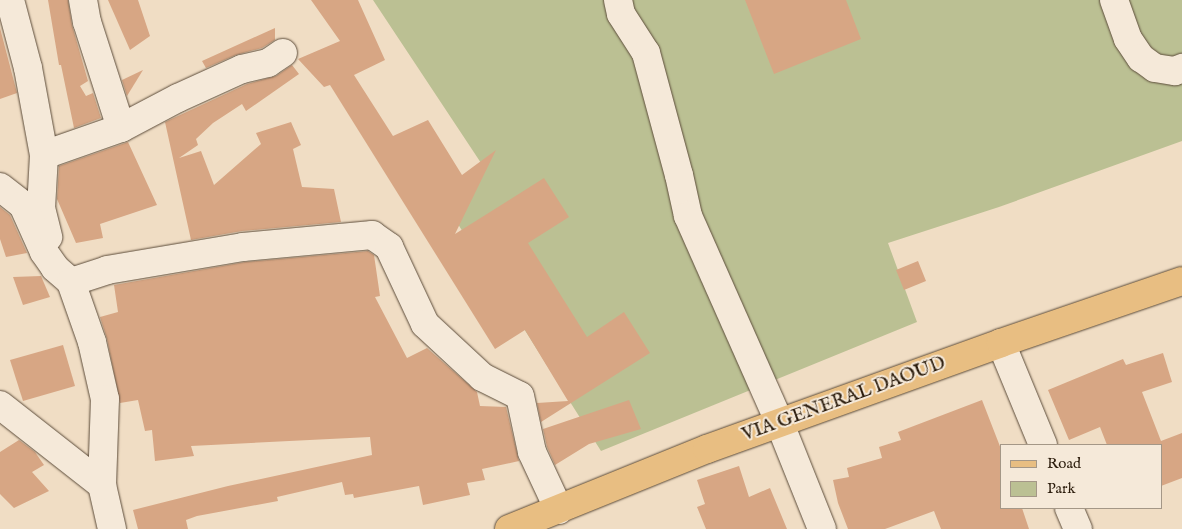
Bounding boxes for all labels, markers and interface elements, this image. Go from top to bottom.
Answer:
street label: VIA GENERAL DAOUD [739,353,949,447]
legend [1000,444,1162,509]
text: Road [1047,454,1081,473]
text: Park [1047,479,1076,498]

